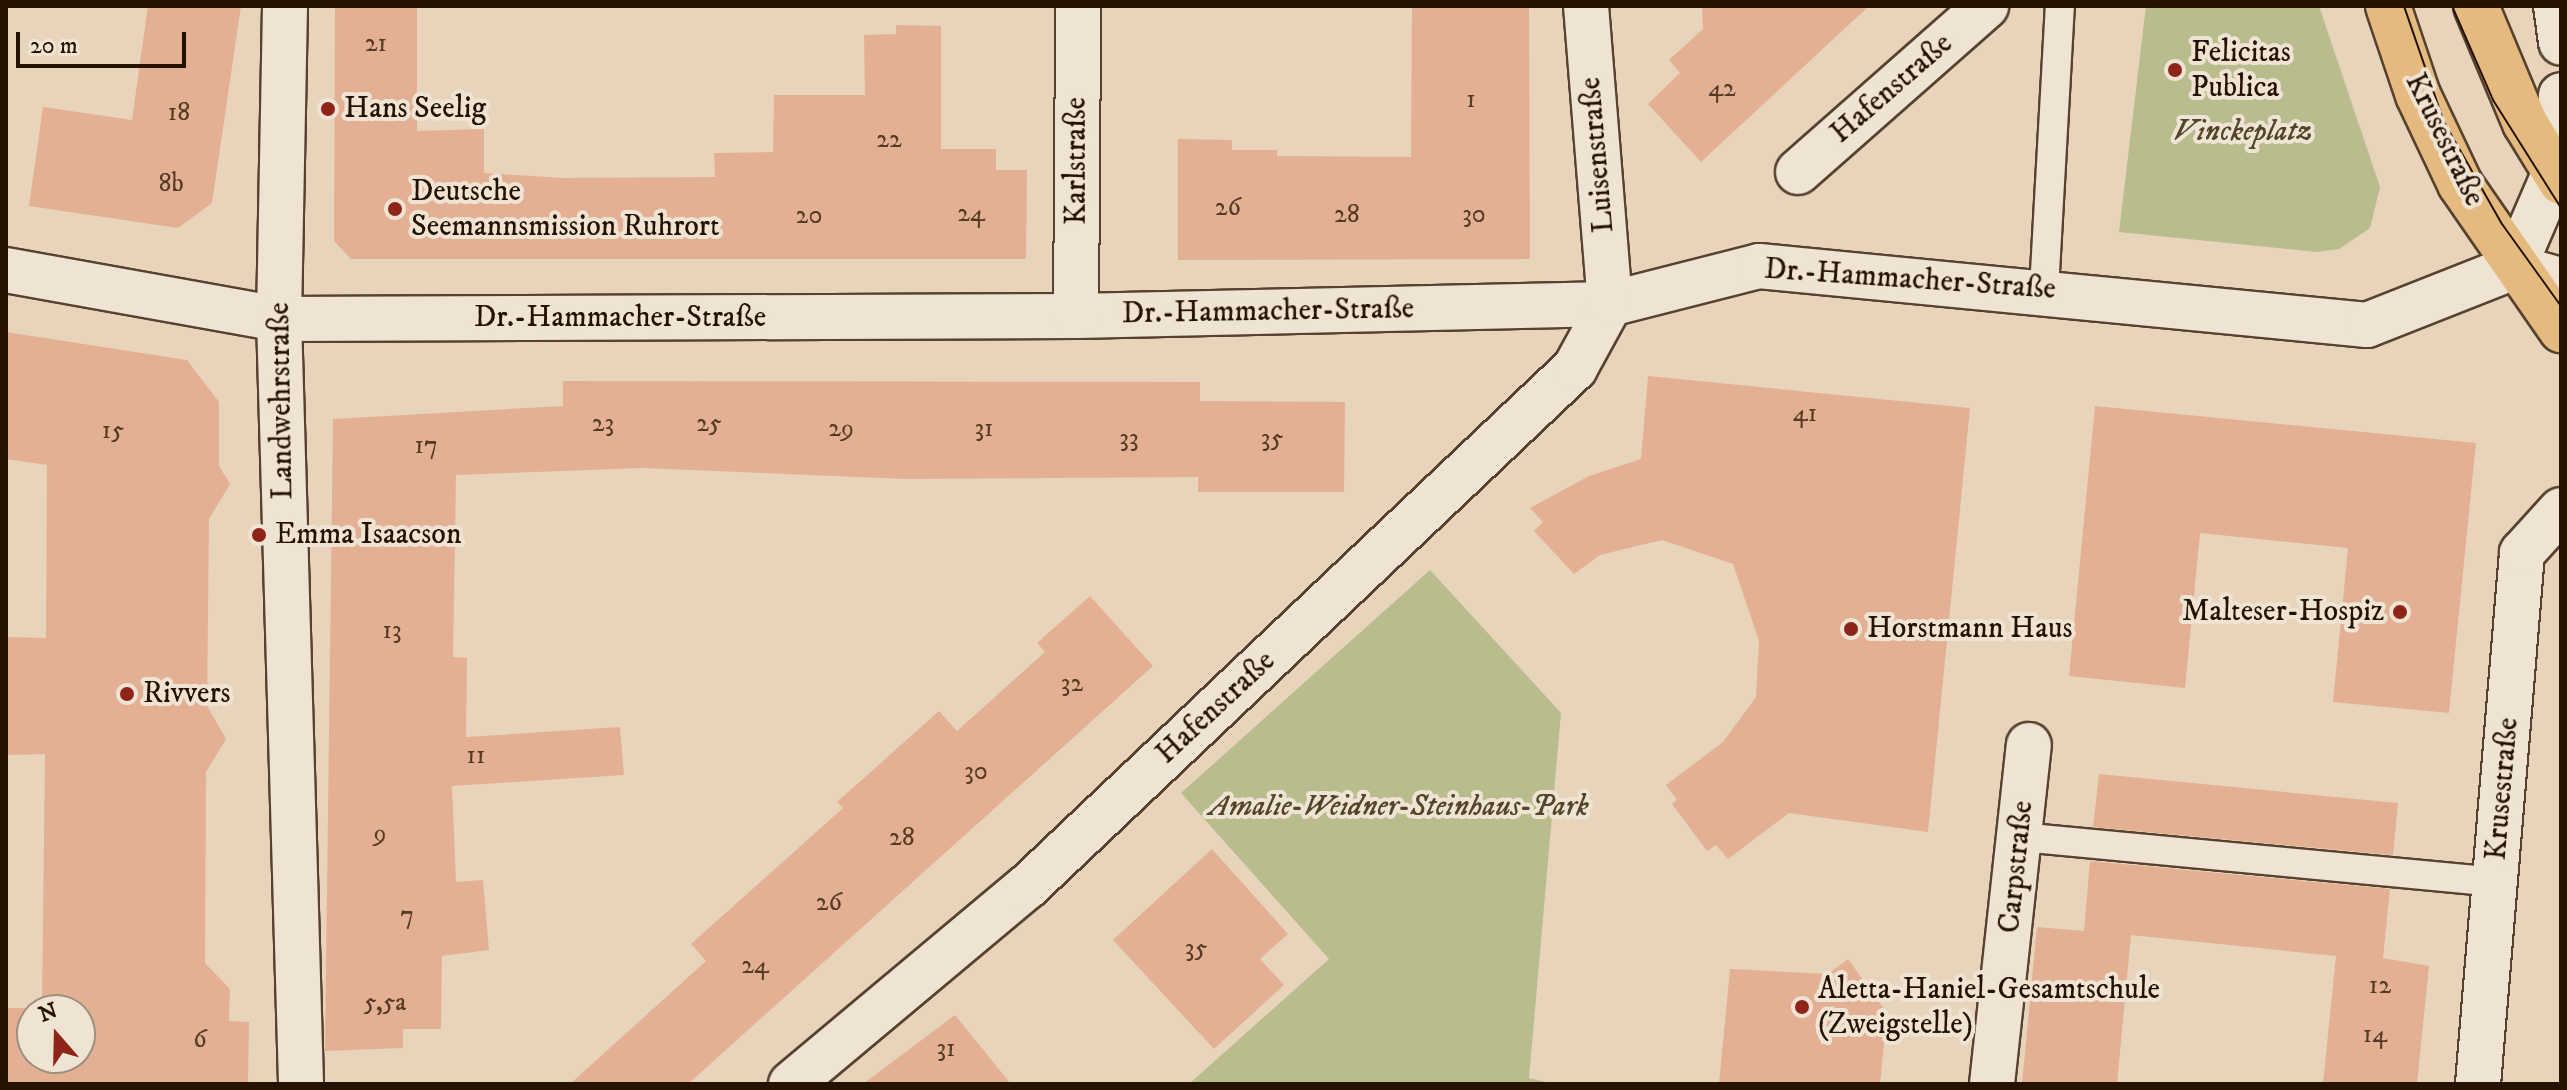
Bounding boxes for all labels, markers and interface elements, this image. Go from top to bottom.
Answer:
scale bar [20,16,190,66]
street label: Hafenstraße [1824,26,1960,152]
house number: 21 [365,28,387,60]
text: 20 m [30,31,78,61]
place label: Felicitas Publica [2191,35,2291,106]
marker: Felicitas Publica [2166,61,2184,79]
street label: Krusestraße [2396,68,2492,212]
house number: 42 [1708,73,1736,105]
street label: Luisenstraße [1573,76,1623,234]
house number: 1 [1466,84,1476,116]
place label: Hans Seelig [344,91,486,127]
house number: 18 [168,97,190,129]
street label: Karlstraße [1059,97,1095,225]
marker: Hans Seelig [319,100,337,118]
park label: Vinckeplatz [2173,114,2313,150]
house number: 22 [876,124,902,156]
house number: 8b [158,168,184,200]
place label: Deutsche Seemannsmission Ruhrort [411,174,720,244]
house number: 26 [1215,192,1241,224]
house number: 24 [957,198,985,230]
house number: 28 [1334,199,1360,231]
house number: 30 [1462,199,1486,231]
marker: Deutsche Seemannsmission Ruhrort [386,200,404,218]
house number: 20 [796,200,822,232]
street label: Dr.-Hammacher-Straße [1763,252,2057,308]
street label: Dr.-Hammacher-Straße [1122,291,1414,333]
street label: Dr.-Hammacher-Straße [474,300,766,336]
street label: Landwehrstraße [262,302,302,500]
house number: 41 [1793,398,1817,430]
house number: 23 [592,408,614,440]
house number: 25 [696,408,722,440]
house number: 29 [828,413,854,445]
house number: 31 [974,413,994,445]
house number: 15 [102,415,124,447]
house number: 33 [1119,423,1139,455]
house number: 35 [1261,423,1283,455]
house number: 17 [414,430,438,462]
place label: Emma Isaacson [275,517,462,553]
marker: Emma Isaacson [250,526,268,544]
place label: Malteser-Hospiz [2182,594,2384,630]
marker: Malteser-Hospiz [2391,603,2409,621]
place label: Horstmann Haus [1867,611,2073,647]
house number: 13 [382,615,402,647]
marker: Horstmann Haus [1842,620,1860,638]
street label: Hafenstraße [1149,644,1283,772]
house number: 32 [1061,668,1083,700]
place label: Rivvers [143,676,231,712]
marker: Rivvers [118,685,136,703]
street label: Krusestraße [2479,716,2527,862]
house number: 11 [466,740,486,772]
house number: 30 [964,756,988,788]
park label: Amalie-Weidner-Steinhaus-Park [1209,789,1589,825]
street label: Carpstraße [1992,799,2042,935]
house number: 9 [374,818,386,850]
house number: 28 [889,822,915,854]
house number: 26 [816,887,842,919]
house number: 7 [400,900,414,932]
house number: 35 [1185,933,1207,965]
house number: 24 [741,950,769,982]
house number: 12 [2369,970,2391,1002]
place label: Aletta-Haniel-Gesamtschule (Zweigstelle) [1818,972,2160,1042]
house number: 5,5a [364,987,406,1019]
north arrow [16,994,96,1074]
text: N [35,997,61,1029]
marker: Aletta-Haniel-Gesamtschule (Zweigstelle) [1793,998,1811,1016]
house number: 14 [2363,1019,2387,1051]
house number: 6 [193,1024,207,1056]
house number: 31 [936,1033,956,1065]

